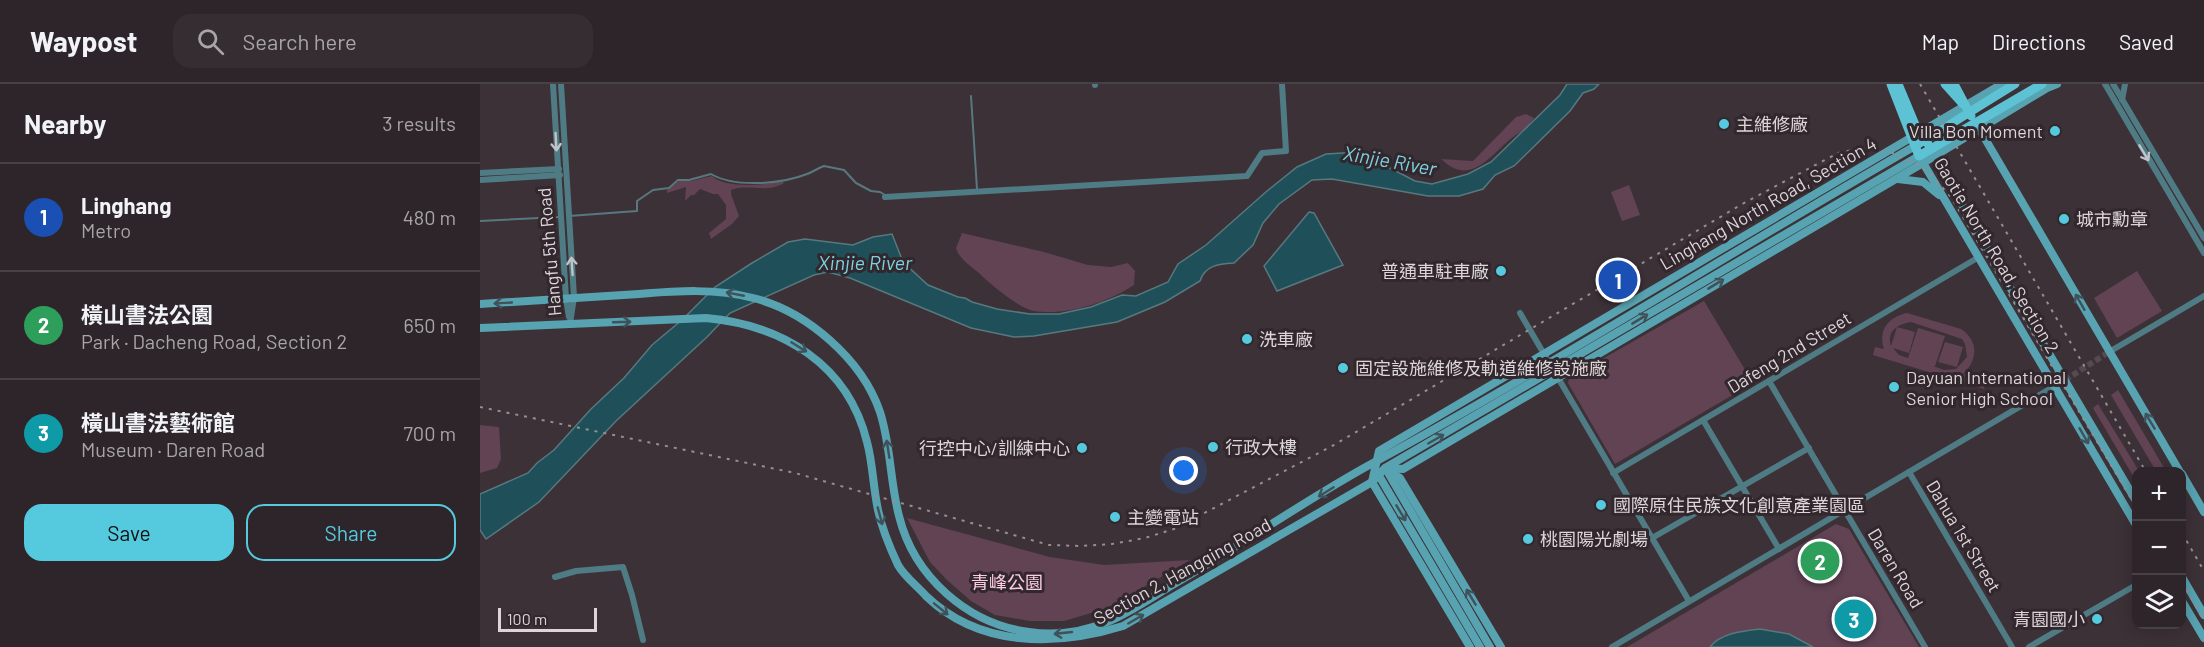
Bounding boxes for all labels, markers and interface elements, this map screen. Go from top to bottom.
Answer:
search box [173,14,593,68]
text: Waypost [30,24,137,58]
icon: search [194,25,227,58]
text: Search here [242,28,357,54]
text: Map [1922,29,1959,54]
text: Directions [1992,29,2086,54]
text: Saved [2119,29,2174,54]
text: Nearby [24,108,106,139]
text: 3 results [382,111,456,135]
place label: 主維修廠 [1736,113,1808,135]
marker: 主維修廠 [1717,117,1731,131]
place label: Villa Bon Moment [1909,120,2043,142]
marker: Villa Bon Moment [2048,124,2062,138]
one-way arrow [551,132,562,152]
street label: Linghang North Road, Section 4 [1656,132,1880,274]
water label: Xinjie River [1342,140,1439,180]
one-way arrow [2139,144,2151,161]
street label: Gaotie North Road, Section 2 [1930,153,2064,357]
street label: Hangfu 5th Road [532,187,566,317]
text: Linghang [81,192,171,218]
text: 1 [40,205,47,229]
text: 480 m [403,205,456,229]
place label: 城市勳章 [2076,208,2148,230]
marker: 城市勳章 [2057,212,2071,226]
text: Metro [81,218,131,242]
water label: Xinjie River [818,250,913,274]
one-way arrow [567,256,578,276]
pin: 1 [1598,258,1638,302]
place label: 普通車駐車廠 [1381,260,1489,282]
marker: 普通車駐車廠 [1494,264,1508,278]
one-way arrow [1707,278,1724,290]
one-way arrow [726,288,745,299]
one-way arrow [2073,294,2085,311]
one-way arrow [493,298,513,309]
text: 橫山書法公園 [81,301,213,327]
street label: Dafeng 2nd Street [1723,307,1855,397]
one-way arrow [1631,312,1648,324]
text: 2 [38,313,49,337]
text: 650 m [404,313,456,337]
one-way arrow [612,316,632,327]
place label: 洗車廠 [1259,328,1313,350]
text: Park · Dacheng Road, Section 2 [81,329,347,353]
marker: 洗車廠 [1240,332,1254,346]
one-way arrow [790,342,807,354]
place label: 固定設施維修及軌道維修設施廠 [1355,357,1607,379]
marker: 固定設施維修及軌道維修設施廠 [1336,361,1350,375]
place label: Dayuan International Senior High School [1906,366,2066,409]
marker: Dayuan International Senior High School [1887,380,1901,394]
text: 橫山書法藝術館 [81,409,235,435]
one-way arrow [2144,413,2156,430]
text: 3 [38,421,49,445]
text: 700 m [403,421,456,445]
one-way arrow [2079,428,2091,445]
one-way arrow [1427,433,1444,445]
place label: 行政大樓 [1225,436,1297,458]
text: Museum · Daren Road [81,437,265,461]
place label: 行控中心/訓練中心 [919,437,1070,459]
one-way arrow [882,439,893,459]
marker: 行政大樓 [1206,440,1220,454]
marker: 行控中心/訓練中心 [1075,441,1089,455]
your location [1169,456,1198,485]
map controls [2132,467,2186,629]
button: + [2132,467,2186,521]
street label: Dahua 1st Street [1922,476,2006,596]
one-way arrow [1318,487,1335,499]
place label: 國際原住民族文化創意產業園區 [1613,494,1865,516]
marker: 國際原住民族文化創意產業園區 [1594,498,1608,512]
button: Save [24,504,234,561]
button: Share [246,504,456,561]
one-way arrow [1395,504,1407,521]
one-way arrow [875,506,886,525]
place label: 主變電站 [1127,506,1199,528]
marker: 主變電站 [1108,510,1122,524]
street label: Section 2, Hangqing Road [1090,513,1274,629]
button: − [2132,521,2186,575]
street label: Daren Road [1864,524,1928,612]
place label: 桃園陽光劇場 [1540,528,1648,550]
marker: 桃園陽光劇場 [1521,532,1535,546]
pin: 2 [1800,538,1840,584]
park label: 青峰公園 [971,571,1043,593]
button: layers [2132,575,2186,629]
one-way arrow [1465,589,1477,606]
pin: 3 [1834,596,1874,642]
one-way arrow [933,603,949,616]
scale bar [498,605,597,632]
place label: 青園國小 [2013,608,2085,630]
text: 100 m [507,609,547,628]
one-way arrow [1127,612,1144,624]
marker: 青園國小 [2090,612,2104,626]
one-way arrow [1054,628,1073,639]

